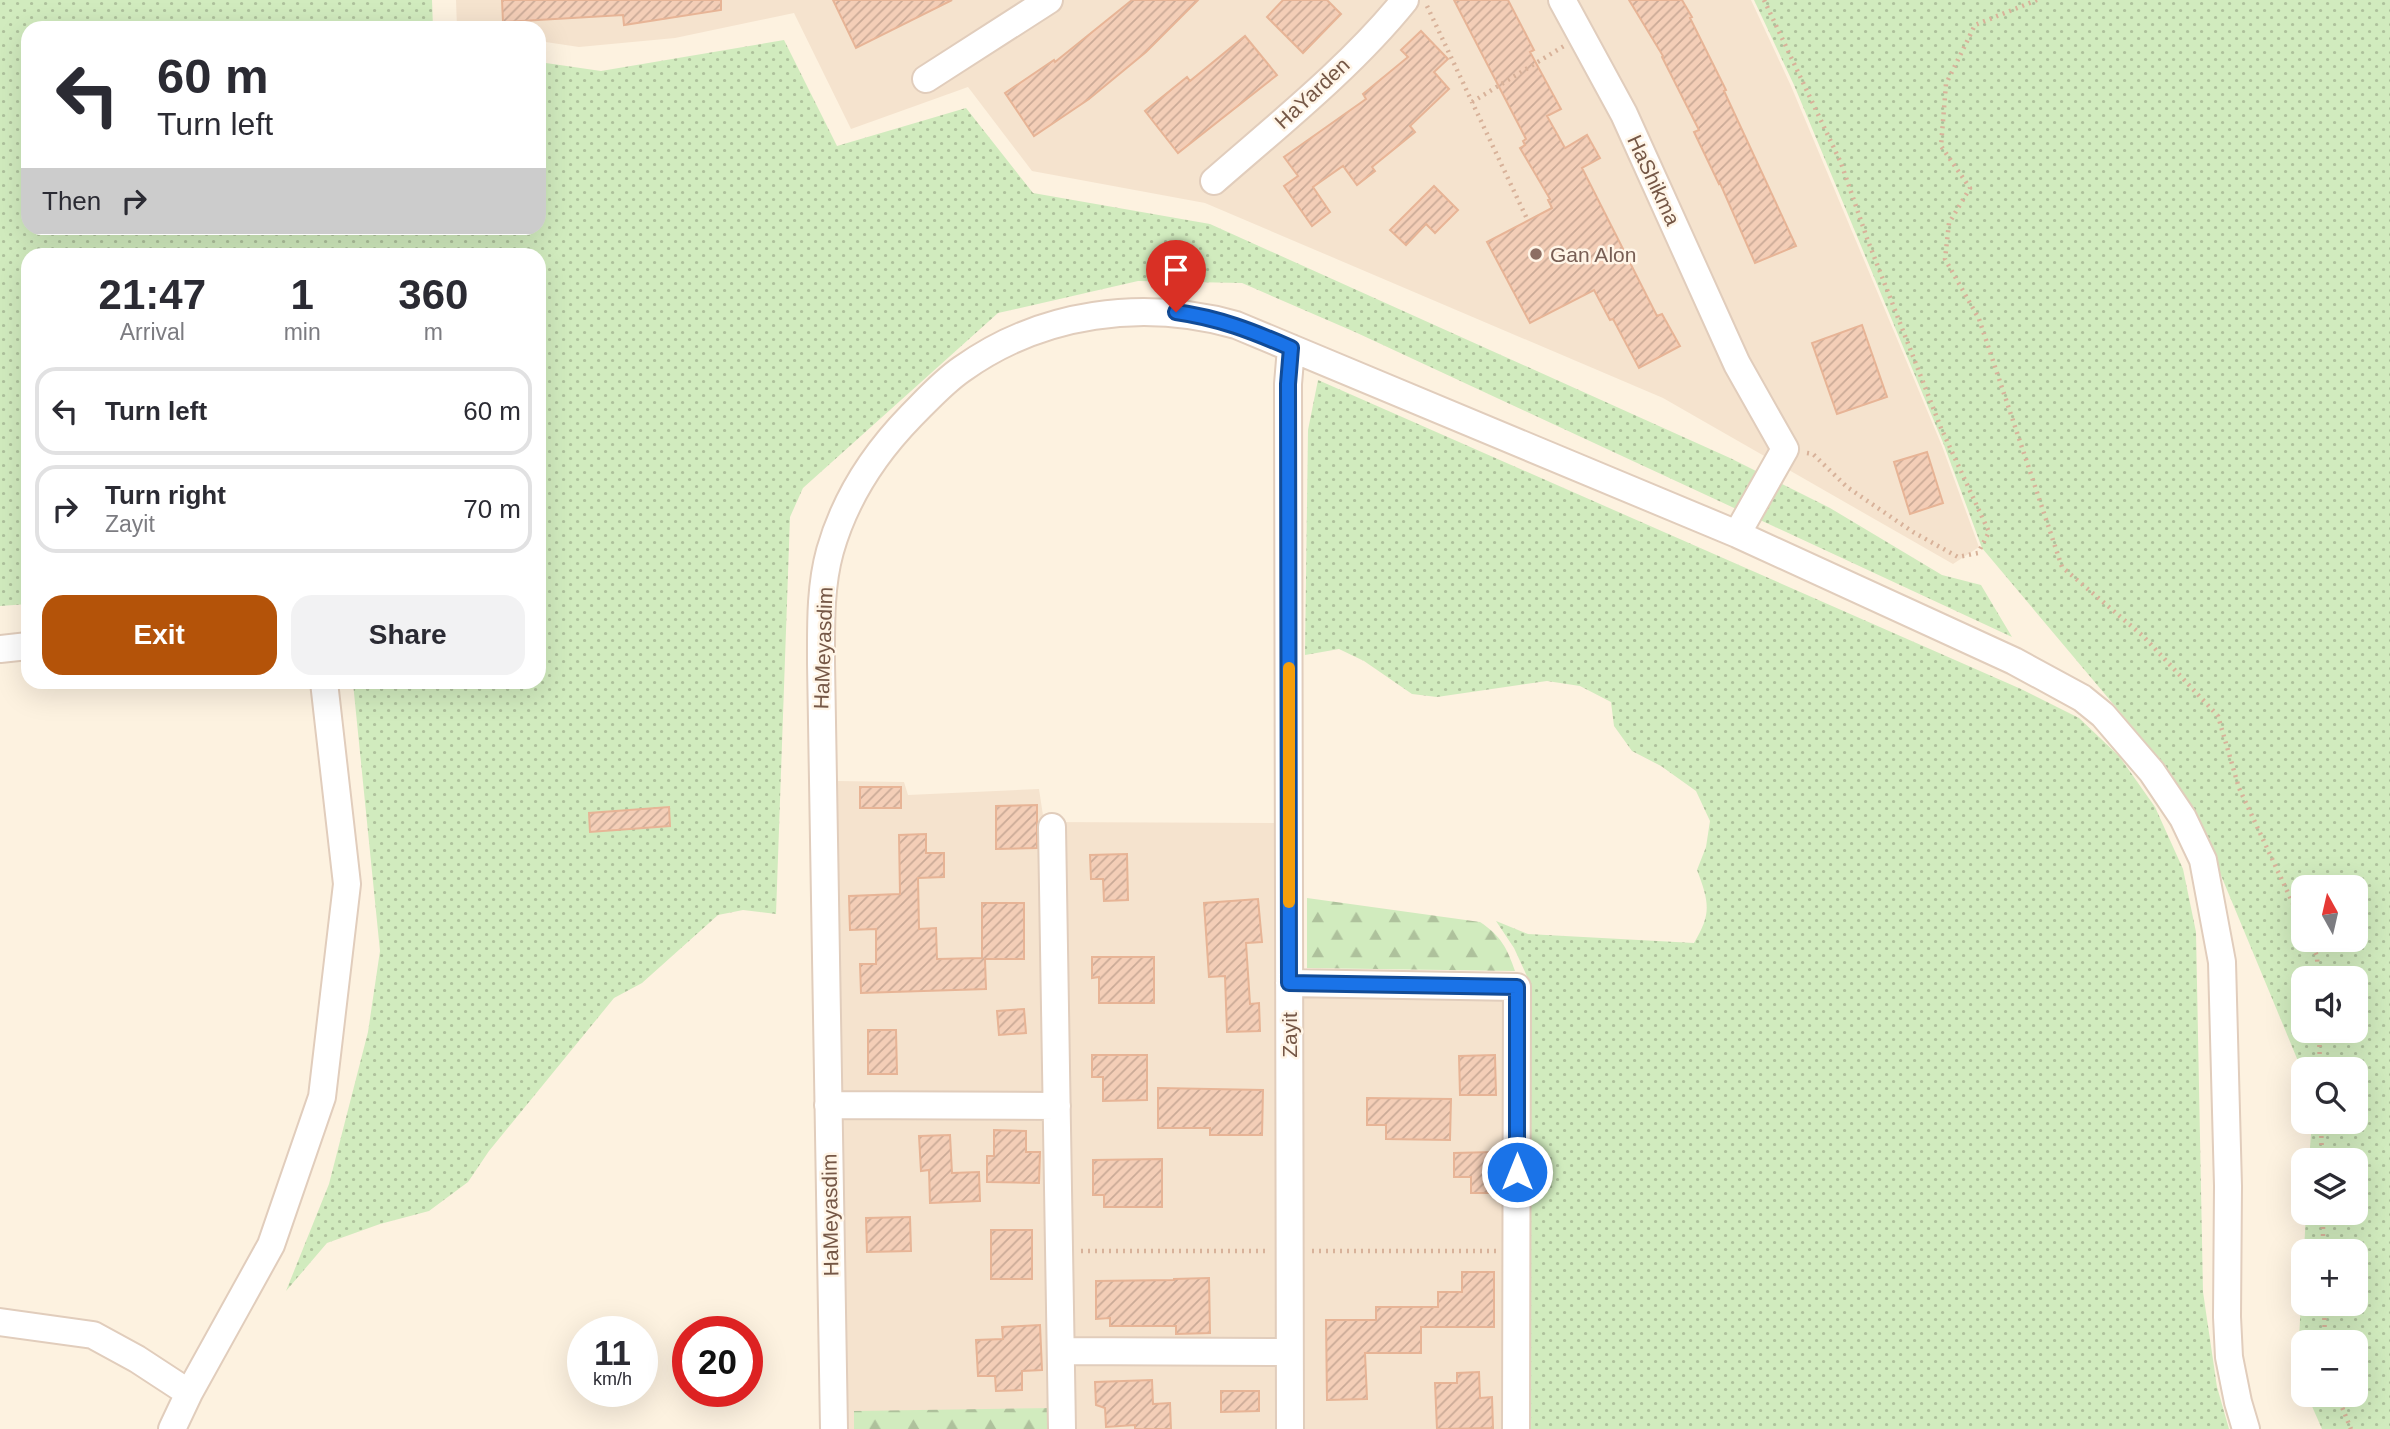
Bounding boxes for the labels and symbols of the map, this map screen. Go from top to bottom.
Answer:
street label: HaYarden [1270,53,1354,133]
street label: HaShikma [1623,131,1685,229]
pin [1146,240,1206,312]
place label: Gan Alon [1550,243,1636,266]
marker: Gan Alon [1528,246,1544,262]
street label: HaMeyasdim [809,586,837,710]
north arrow [2291,875,2368,952]
street label: Zayit [1278,1012,1301,1058]
position arrow [1480,1135,1554,1209]
street label: HaMeyasdim [817,1154,843,1276]
speed limit sign: 20 [672,1316,763,1407]

